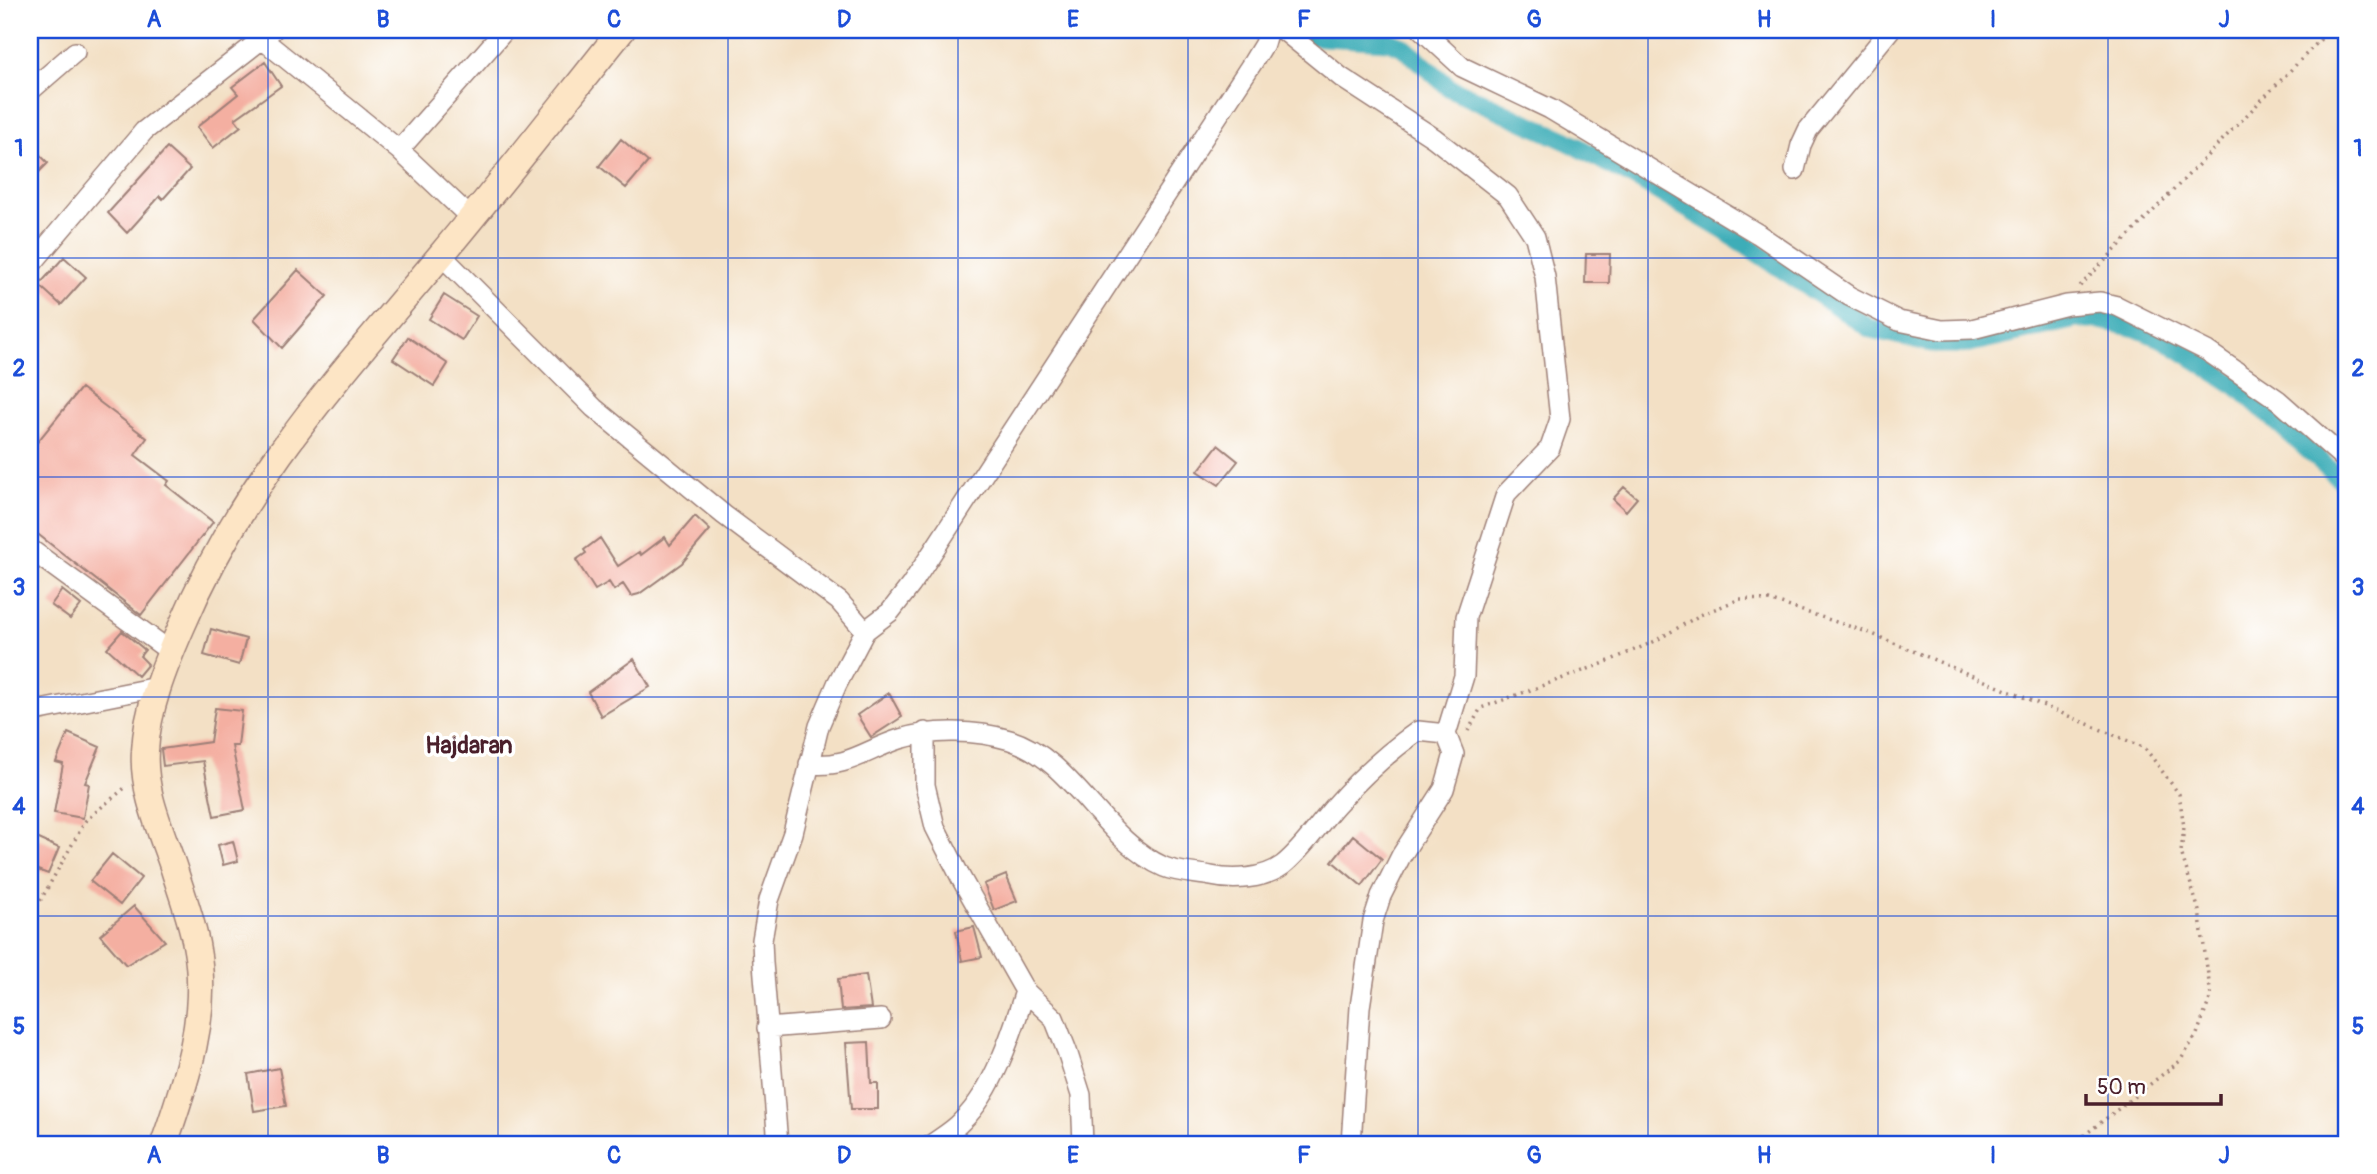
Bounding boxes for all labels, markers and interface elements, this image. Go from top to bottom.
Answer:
text: A [147,5,162,34]
text: B [376,5,390,34]
text: C [607,5,621,34]
text: D [837,5,851,34]
text: E [1067,5,1079,34]
text: F [1297,5,1311,34]
text: G [1526,5,1542,34]
text: H [1757,5,1771,34]
text: I [1990,5,1996,34]
text: J [2218,5,2230,34]
text: 1 [15,134,24,163]
text: 1 [2354,134,2363,163]
text: 2 [13,354,26,383]
text: 2 [2352,354,2365,383]
text: 3 [13,573,25,602]
text: 3 [2352,573,2364,602]
district label: Hajdaran [425,731,513,760]
text: 4 [12,792,26,821]
text: 4 [2351,792,2365,821]
text: 5 [13,1012,25,1041]
text: 5 [2352,1012,2364,1041]
scale bar [2086,1062,2221,1106]
text: 50 m [2097,1074,2146,1101]
text: A [147,1141,162,1170]
text: B [376,1141,390,1170]
text: C [607,1141,621,1170]
text: D [837,1141,851,1170]
text: E [1067,1141,1079,1170]
text: F [1297,1141,1311,1170]
text: G [1526,1141,1542,1170]
text: H [1757,1141,1771,1170]
text: I [1990,1141,1996,1170]
text: J [2218,1141,2230,1170]

